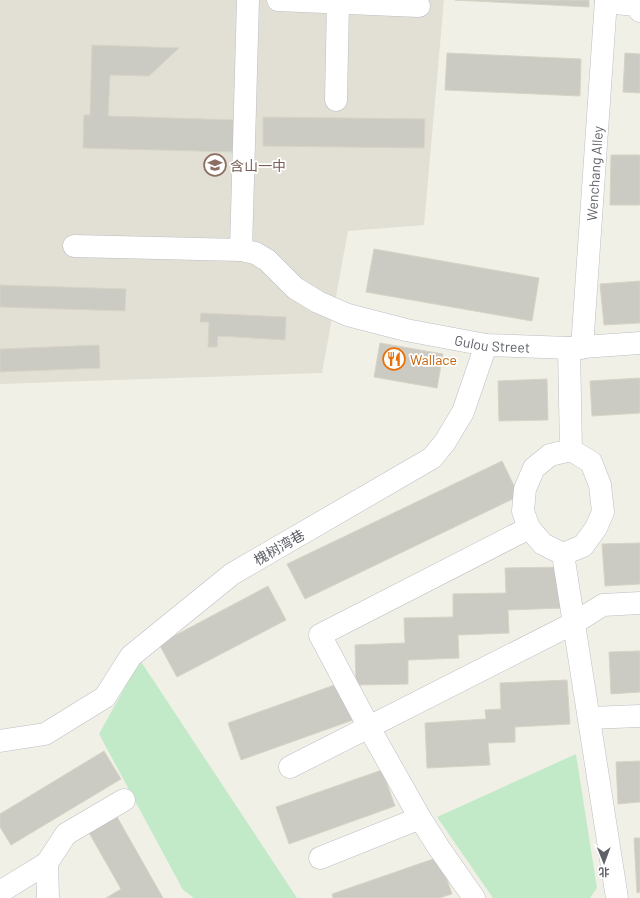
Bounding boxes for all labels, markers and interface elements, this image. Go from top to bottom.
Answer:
street label: Wenchang Alley [582,125,606,221]
school or university icon: 含山一中 [202,152,228,178]
place label: 含山一中 [230,157,286,174]
street label: Gulou Street [453,331,530,355]
restaurant icon: Wallace [381,346,407,372]
place label: Wallace [410,351,457,368]
street label: 槐树湾巷 [251,526,307,568]
north arrow [584,842,624,882]
text: 北 [599,866,610,879]

